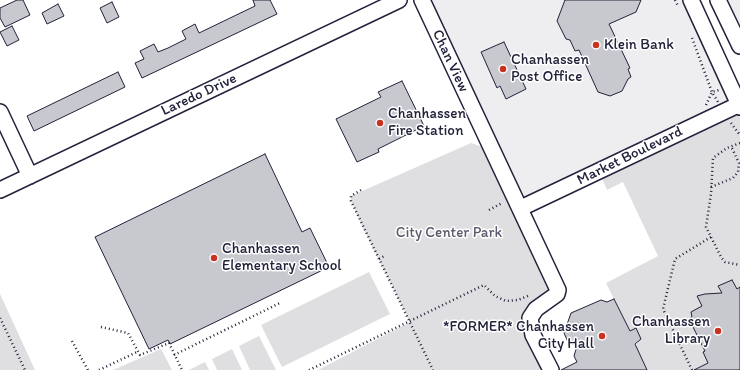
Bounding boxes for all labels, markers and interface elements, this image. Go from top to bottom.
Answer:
street label: Chan View [428,27,472,95]
place label: Klein Bank [604,36,674,54]
marker: Klein Bank [591,40,601,50]
place label: Chanhassen Post Office [511,51,589,86]
marker: Chanhassen Post Office [498,64,508,74]
street label: Laredo Drive [158,70,240,120]
place label: Chanhassen Fire Station [388,105,466,140]
marker: Chanhassen Fire Station [375,118,385,128]
street label: Market Boulevard [574,123,686,189]
park label: City Center Park [396,224,502,242]
place label: Chanhassen Elementary School [222,240,342,275]
marker: Chanhassen Elementary School [209,253,219,263]
place label: Chanhassen Library [632,313,710,348]
place label: *FORMER* Chanhassen City Hall [443,318,594,353]
marker: Chanhassen Library [713,326,723,336]
marker: *FORMER* Chanhassen City Hall [597,331,607,341]

